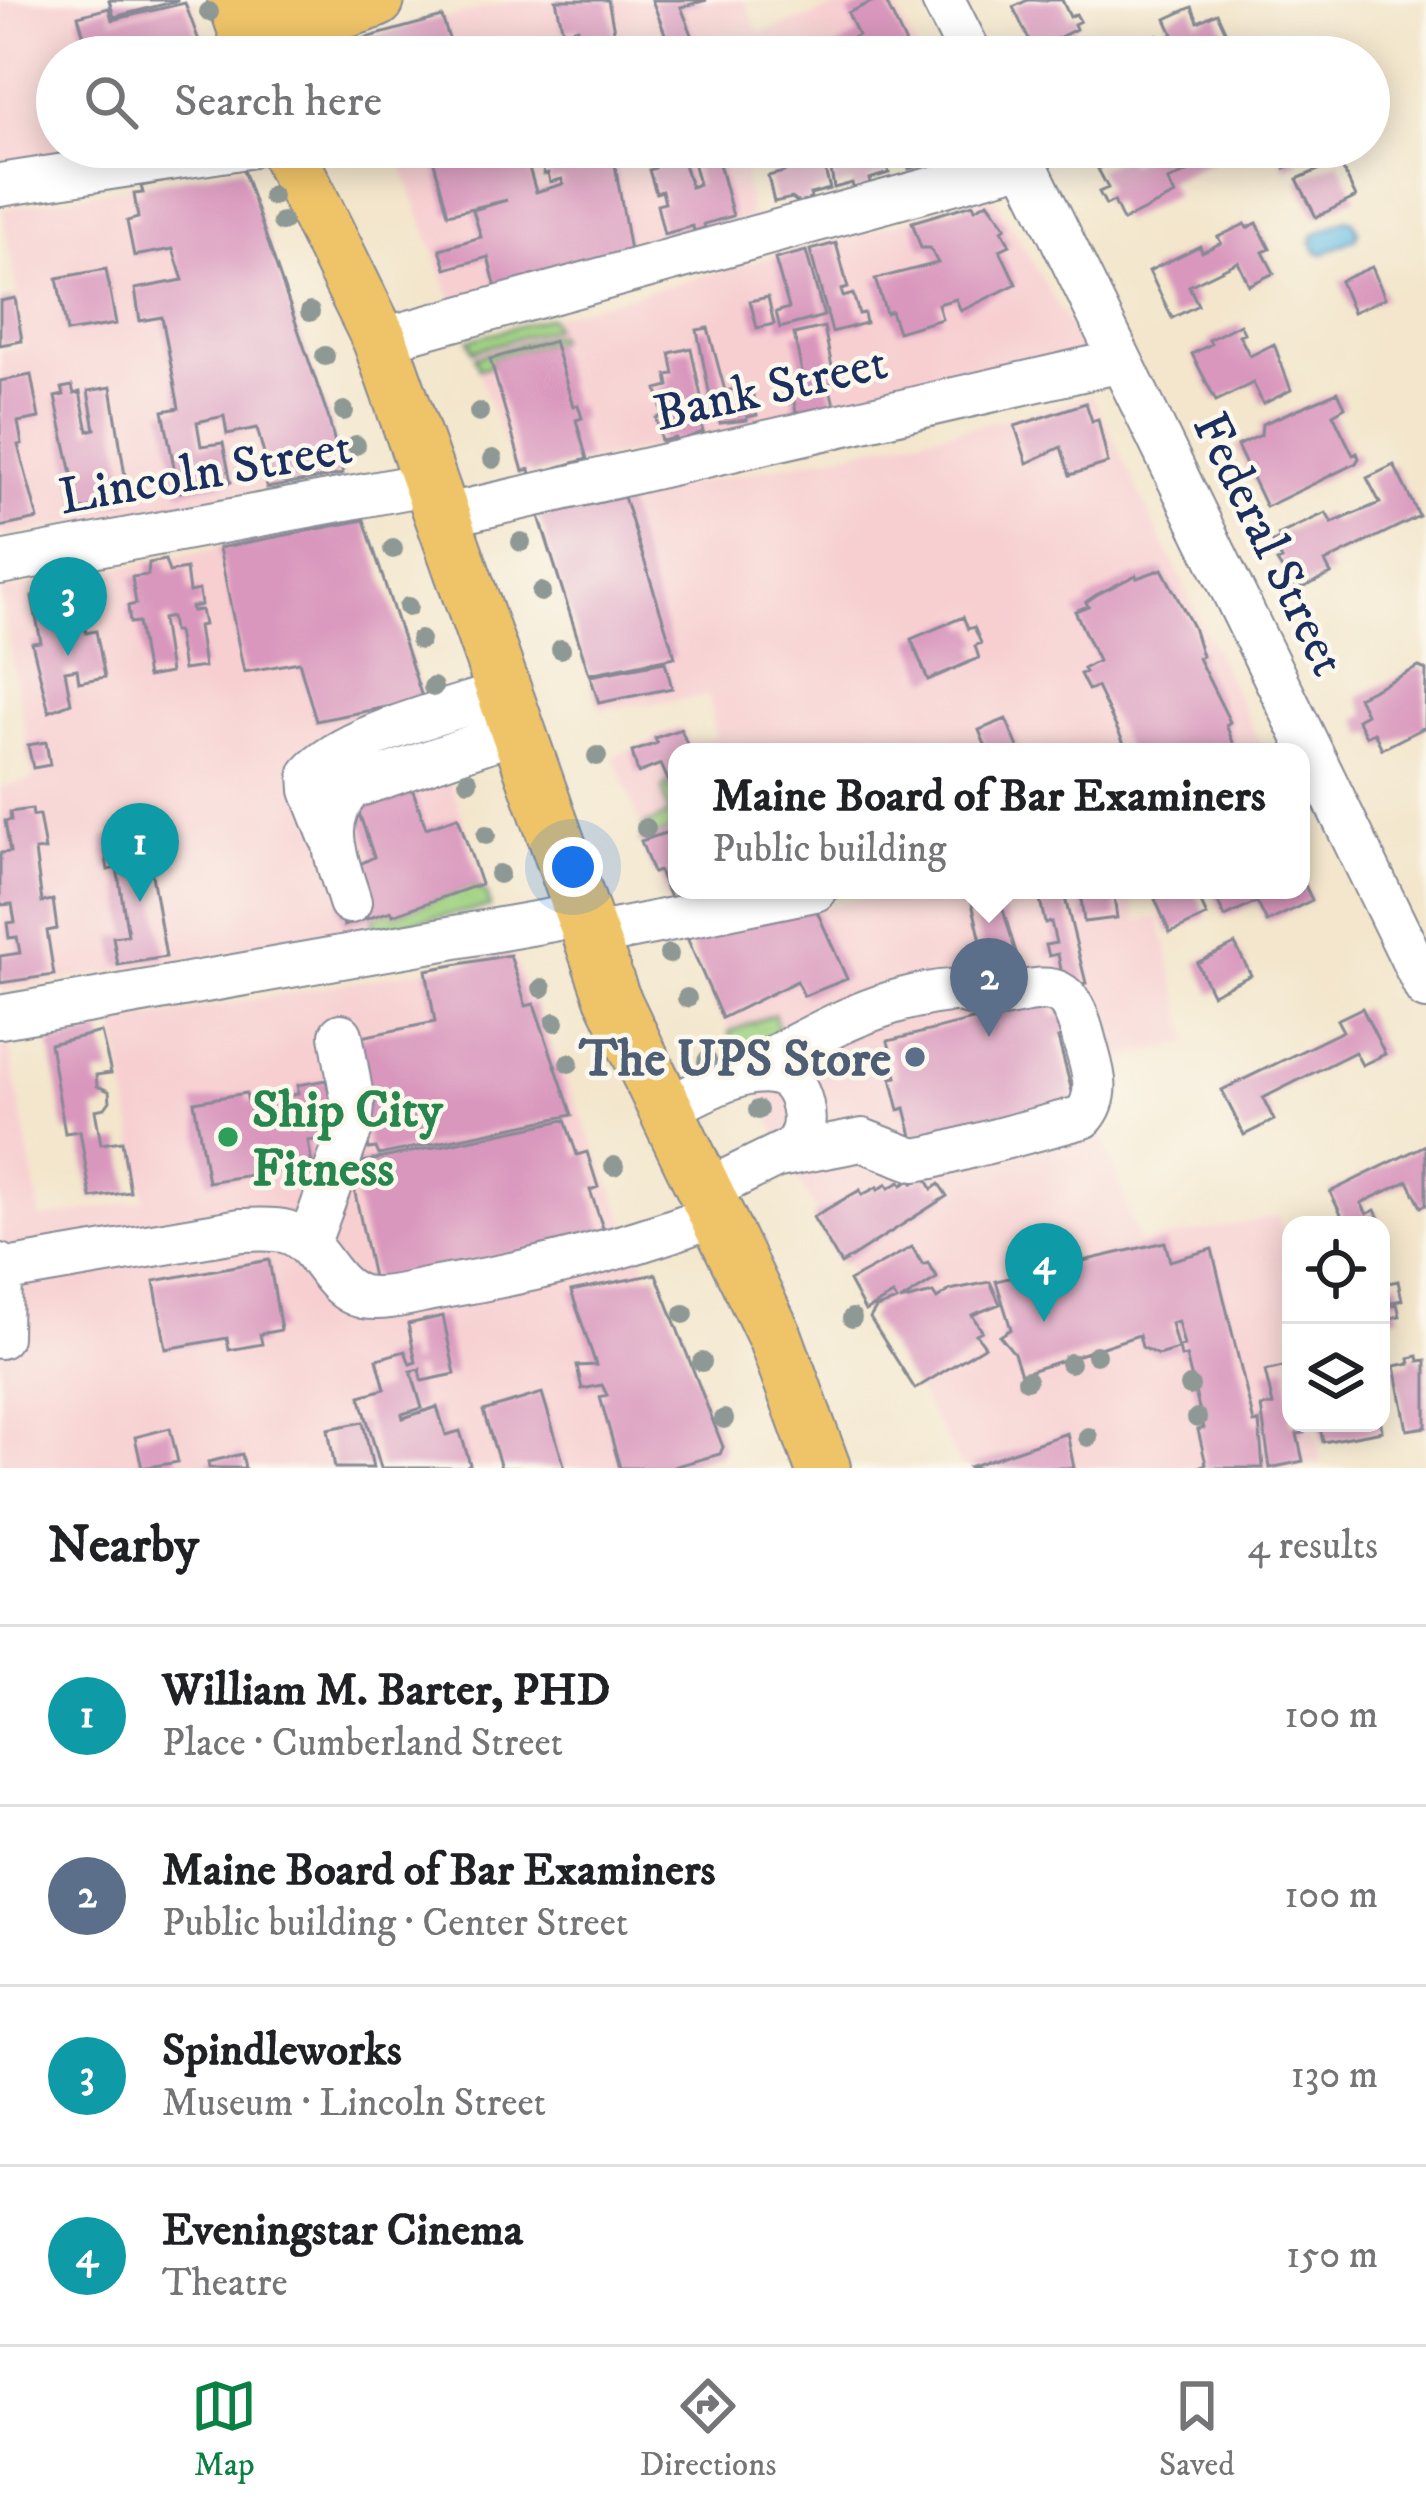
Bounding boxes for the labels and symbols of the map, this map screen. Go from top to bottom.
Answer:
street label: Bank Street [648,331,894,447]
street label: Federal Street [1177,402,1360,687]
street label: Lincoln Street [54,416,357,530]
pin: 3 [29,557,107,656]
pin: 1 [101,803,179,902]
your location [543,837,603,897]
pin: 2 [950,938,1028,1037]
place label: The UPS Store [578,1028,891,1092]
marker: The UPS Store [902,1044,928,1070]
place label: Ship City Fitness [252,1079,444,1202]
marker: Ship City Fitness [215,1124,241,1150]
pin: 4 [1005,1223,1083,1322]

